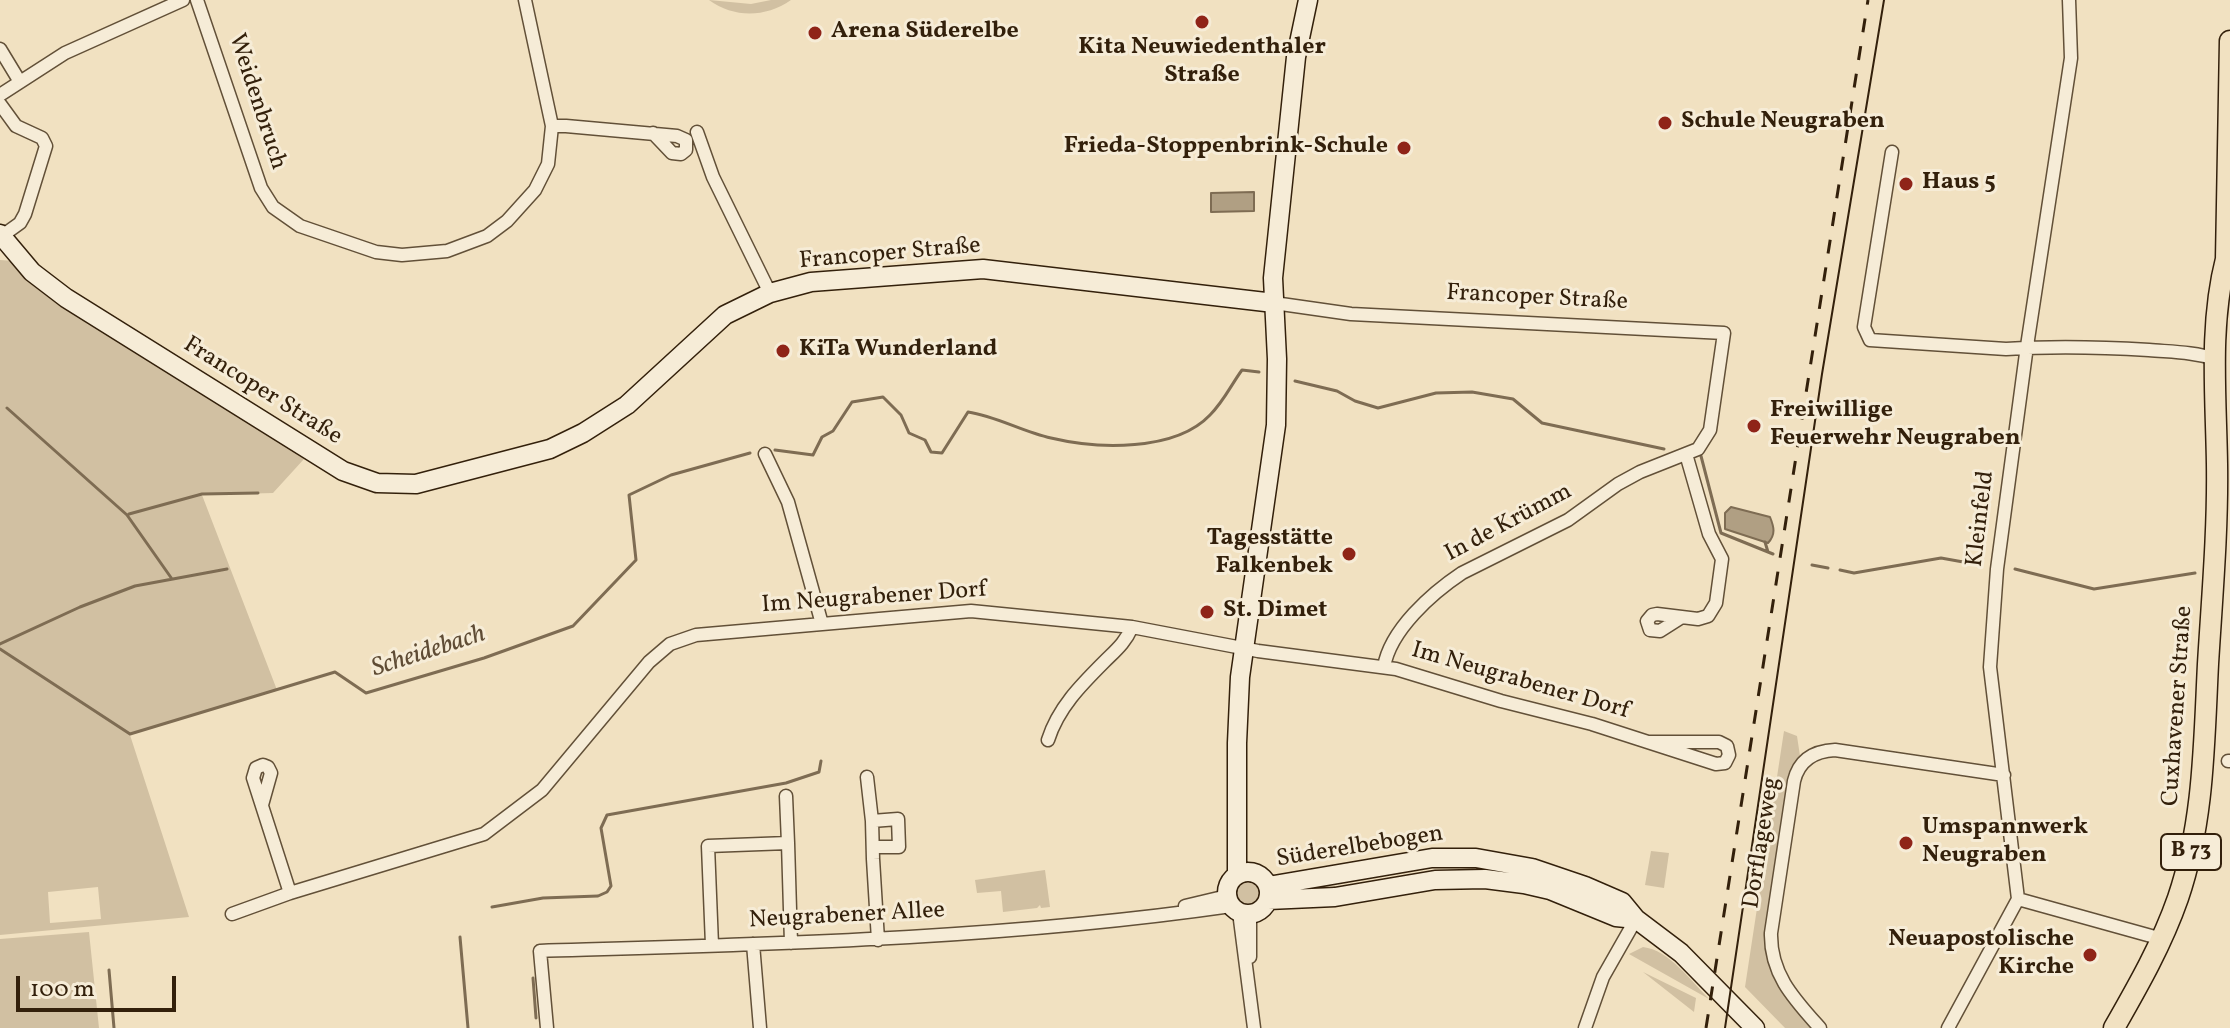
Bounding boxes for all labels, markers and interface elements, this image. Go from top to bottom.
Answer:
marker: Kita Neuwiedenthaler Straße [1193,13,1211,31]
place label: Arena Süderelbe [831,19,1019,47]
marker: Arena Süderelbe [806,24,824,42]
street label: Weidenbruch [220,30,292,174]
place label: Kita Neuwiedenthaler Straße [1078,35,1326,91]
place label: Schule Neugraben [1681,109,1885,137]
marker: Schule Neugraben [1656,114,1674,132]
place label: Frieda-Stoppenbrink-Schule [1064,134,1388,162]
marker: Frieda-Stoppenbrink-Schule [1395,139,1413,157]
place label: Haus 5 [1922,170,1996,198]
marker: Haus 5 [1897,175,1915,193]
street label: Francoper Straße [798,233,982,277]
street label: Francoper Straße [1445,280,1629,318]
street label: Francoper Straße [177,332,347,452]
place label: KiTa Wunderland [799,337,997,365]
marker: KiTa Wunderland [774,342,792,360]
place label: Freiwillige Feuerwehr Neugraben [1770,398,2021,454]
marker: Freiwillige Feuerwehr Neugraben [1745,417,1763,435]
street label: Kleinfeld [1962,469,2002,569]
street label: In de Krümm [1441,478,1577,570]
place label: Tagesstätte Falkenbek [1207,526,1333,582]
marker: Tagesstätte Falkenbek [1340,545,1358,563]
street label: Im Neugrabener Dorf [761,577,987,621]
place label: St. Dimet [1223,598,1327,626]
marker: St. Dimet [1198,603,1216,621]
street label: Cuxhavener Straße [2158,605,2200,807]
water label: Scheidebach [368,620,490,686]
street label: Im Neugrabener Dorf [1408,637,1632,727]
street label: Dorflageweg [1738,775,1788,911]
place label: Umspannwerk Neugraben [1922,815,2088,871]
street label: Süderelbebogen [1274,821,1446,875]
marker: Umspannwerk Neugraben [1897,834,1915,852]
road number: B 73 [2161,834,2221,870]
street label: Neugrabener Allee [748,897,946,937]
place label: Neuapostolische Kirche [1888,927,2074,983]
marker: Neuapostolische Kirche [2081,946,2099,964]
scale bar [20,960,180,1010]
text: 100 m [30,973,95,1007]

